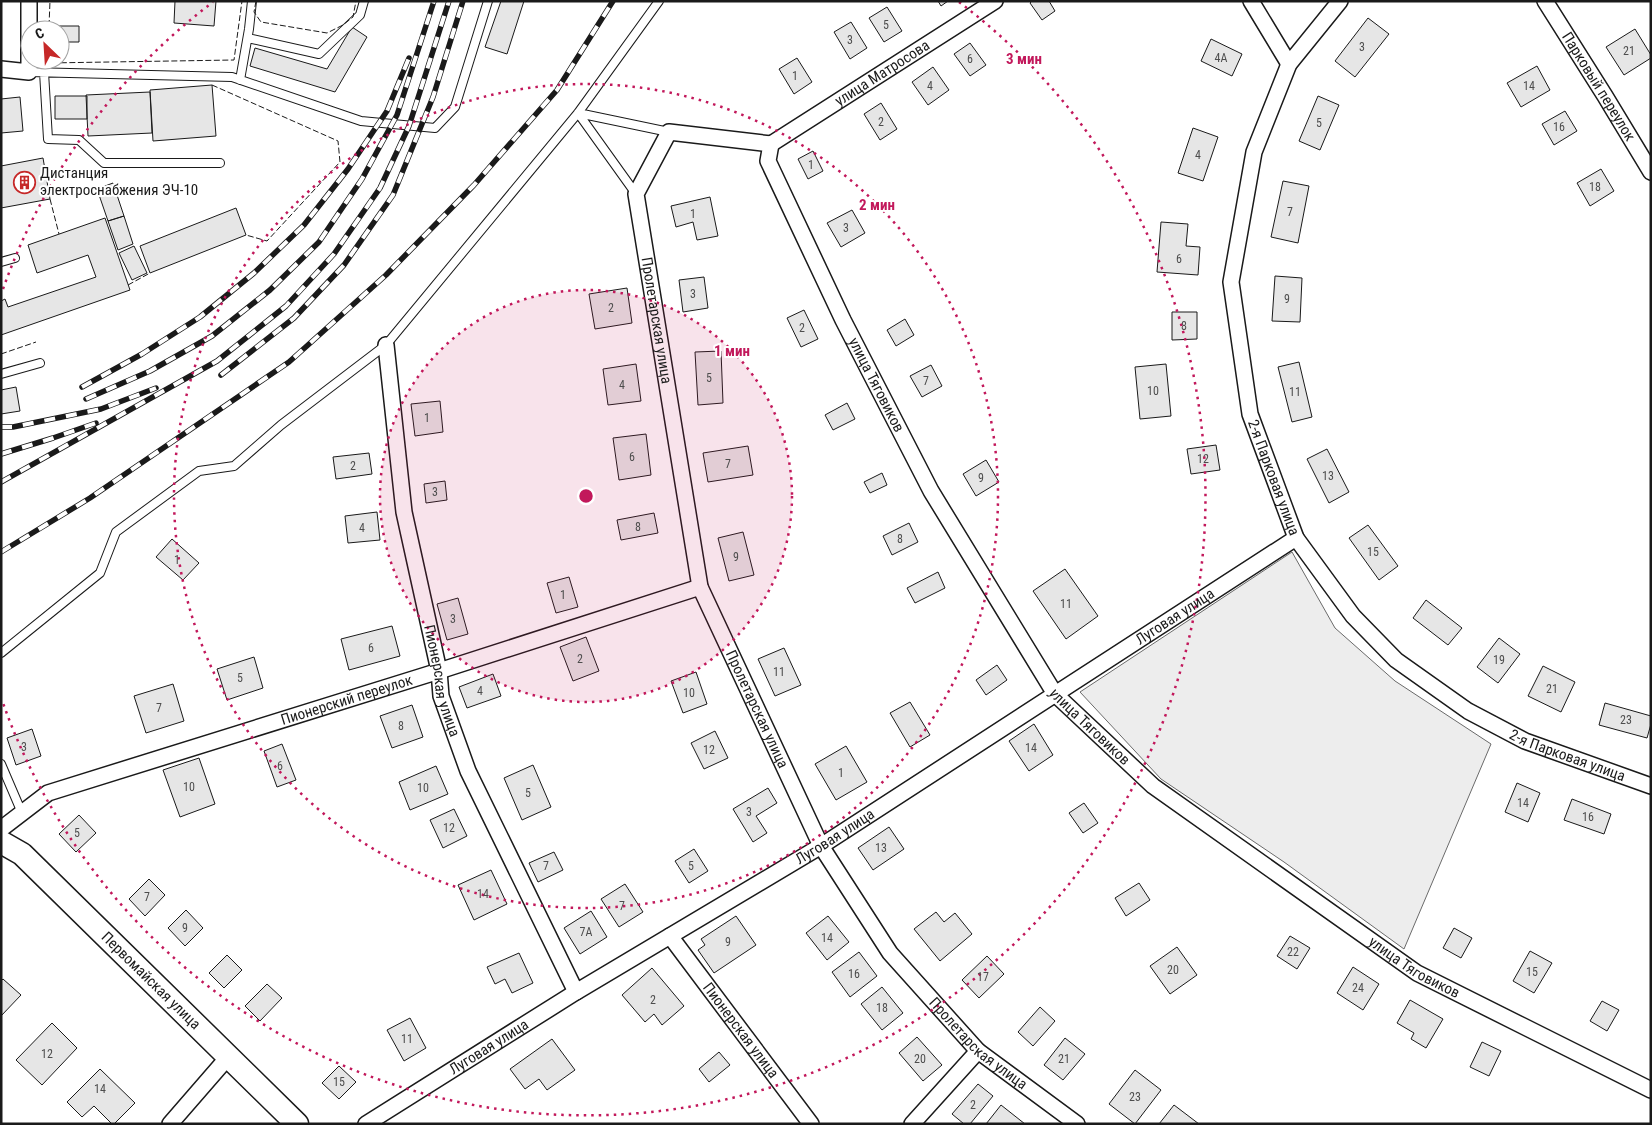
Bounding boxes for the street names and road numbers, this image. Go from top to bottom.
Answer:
street label: Парковый переулок [1558,29,1639,144]
street label: улица Матросова [832,36,933,110]
street label: Пролетарская улица [637,256,676,385]
street label: улица Тяговиков [845,335,908,435]
street label: 2-я Парковая улица [1244,417,1303,538]
street label: Луговая улица [1132,584,1218,649]
street label: Пионерская улица [420,623,464,739]
street label: Пролетарская улица [722,647,792,771]
street label: Пионерский переулок [279,671,415,729]
street label: улица Тяговиков [1045,686,1134,769]
street label: 2-я Парковая улица [1506,725,1628,785]
street label: Луговая улица [792,805,878,868]
street label: Первомайская улица [98,928,204,1033]
street label: улица Тяговиков [1365,933,1463,1002]
street label: Пионерская улица [699,979,782,1082]
street label: Пролетарская улица [925,994,1031,1093]
street label: Луговая улица [446,1015,532,1078]

